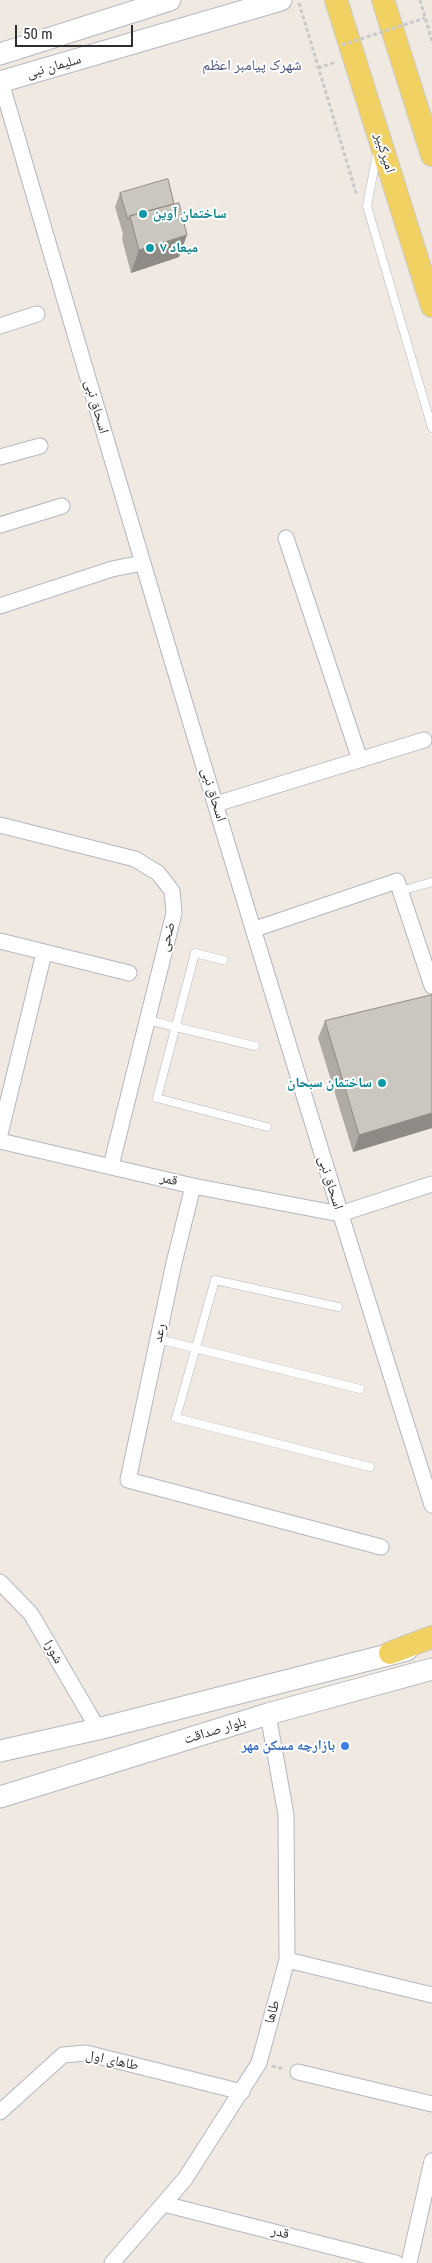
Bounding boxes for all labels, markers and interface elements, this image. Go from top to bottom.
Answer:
scale bar [18,15,135,47]
text: 50 m [23,25,53,43]
street label: سلیمان نبی [25,51,83,83]
district label: شهرک پیامبر اعظم [202,57,302,75]
street label: امیرکبیر [370,131,398,175]
place label: ساختمان آوین [153,206,227,222]
marker: ساختمان آوین [137,208,149,220]
place label: میعاد ۷ [160,240,198,256]
marker: میعاد ۷ [144,242,156,254]
street label: اسحاق نبی [80,378,112,436]
street label: اسحاق نبی [197,766,229,824]
street label: ضحی [156,920,180,954]
place label: ساختمان سبحان [287,1075,372,1091]
marker: ساختمان سبحان [376,1077,388,1089]
street label: اسحاق نبی [314,1154,346,1212]
street label: قمر [159,1170,179,1190]
street label: رعد [150,1322,170,1344]
street label: شورا [40,1637,66,1667]
street label: بلوار صداقت [182,1714,248,1748]
place label: بازارچه مسکن مهر [242,1738,335,1754]
marker: بازارچه مسکن مهر [339,1740,351,1752]
street label: طاها [262,1999,284,2025]
street label: طاهای اول [84,2047,140,2075]
street label: قدر [269,2223,291,2243]

